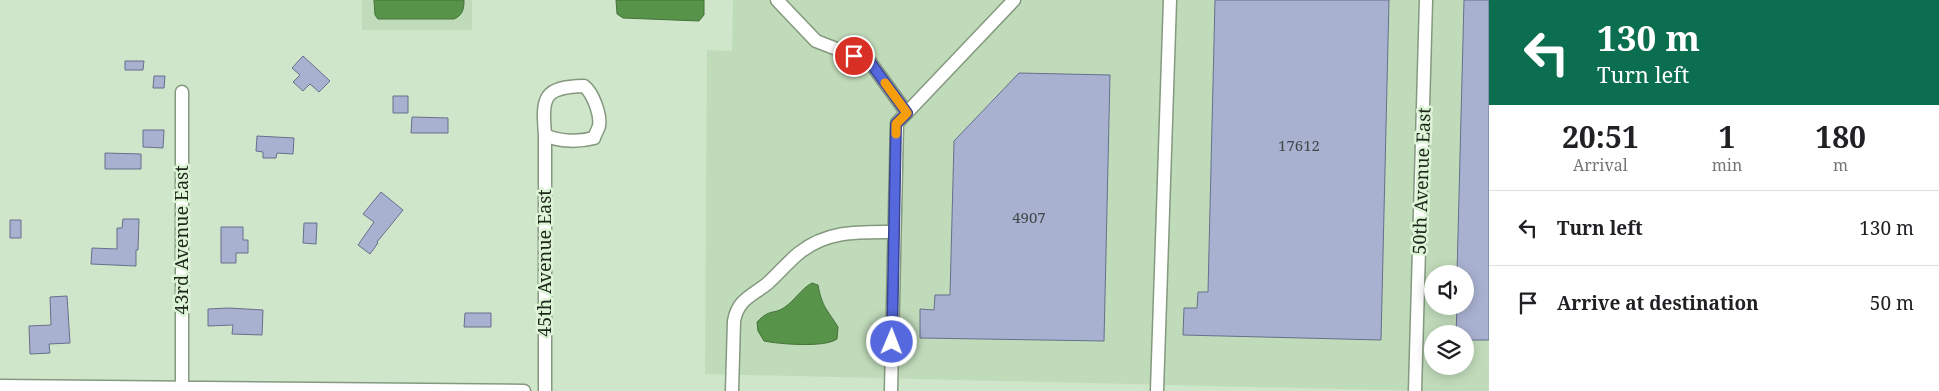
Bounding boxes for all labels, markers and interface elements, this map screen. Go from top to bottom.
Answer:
text: 130 m [1597,14,1700,61]
icon: left [1514,20,1579,85]
pin [833,35,875,77]
icon: arrive [840,42,868,70]
text: Turn left [1597,59,1689,89]
street label: 50th Avenue East [1406,107,1436,255]
text: 20:51 [1562,116,1639,157]
text: 1 [1719,116,1735,157]
text: 180 [1815,116,1866,157]
house number: 17612 [1278,135,1320,155]
text: Arrival [1573,154,1628,176]
text: min [1712,154,1742,176]
text: m [1833,154,1848,176]
street label: 43rd Avenue East [169,165,193,315]
street label: 45th Avenue East [532,189,556,337]
house number: 4907 [1012,207,1046,227]
icon: left [1514,214,1542,242]
text: Turn left [1557,215,1643,241]
text: 130 m [1859,215,1914,241]
map controls [1424,265,1474,375]
button: sound [1424,265,1474,315]
icon: arrive [1514,289,1542,317]
text: Arrive at destination [1557,290,1759,316]
text: 50 m [1870,290,1914,316]
position arrow [865,315,917,367]
button: layers [1424,325,1474,375]

